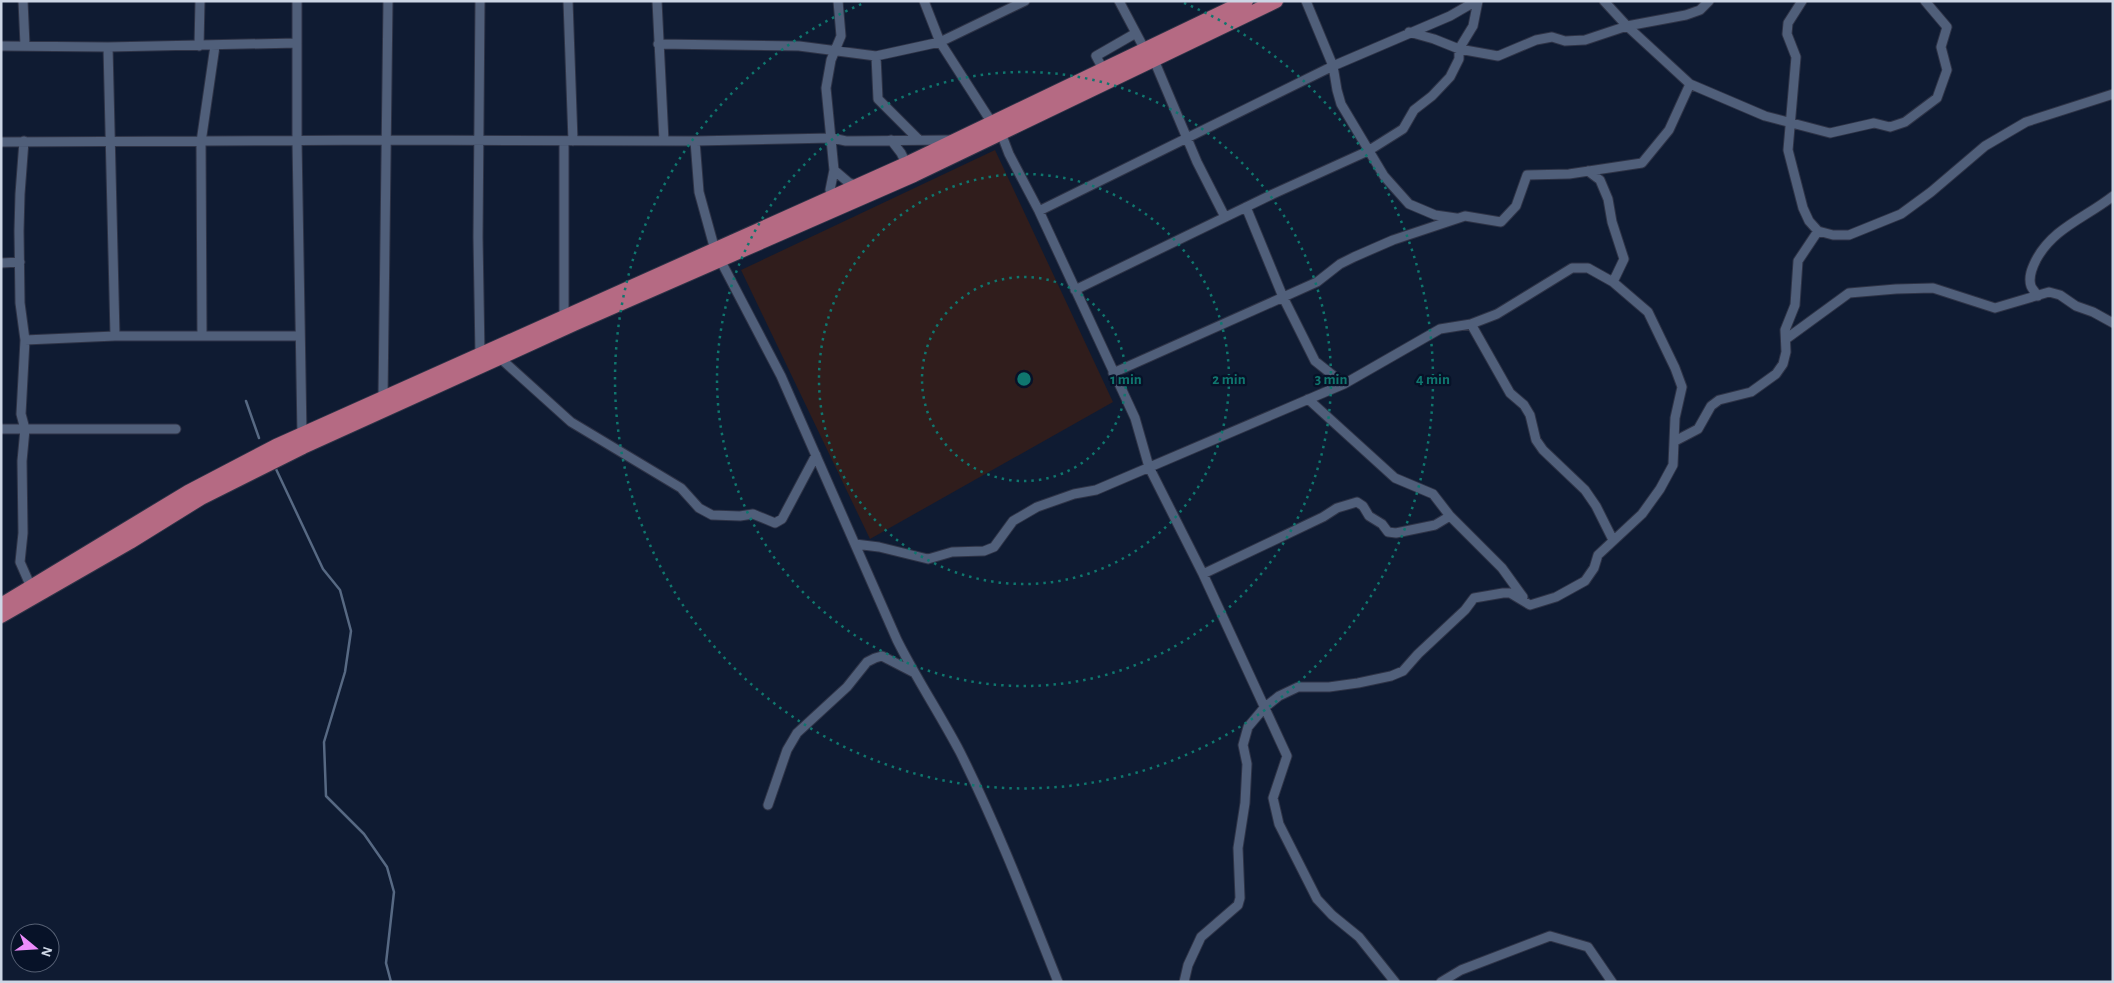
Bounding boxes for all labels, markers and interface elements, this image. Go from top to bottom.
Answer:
centre of rings [1015,370,1033,388]
text: 1 min [1110,372,1142,387]
text: 2 min [1212,372,1246,387]
text: 3 min [1315,372,1347,387]
text: 4 min [1416,372,1450,387]
north arrow [10,923,60,973]
text: N [38,945,55,959]

